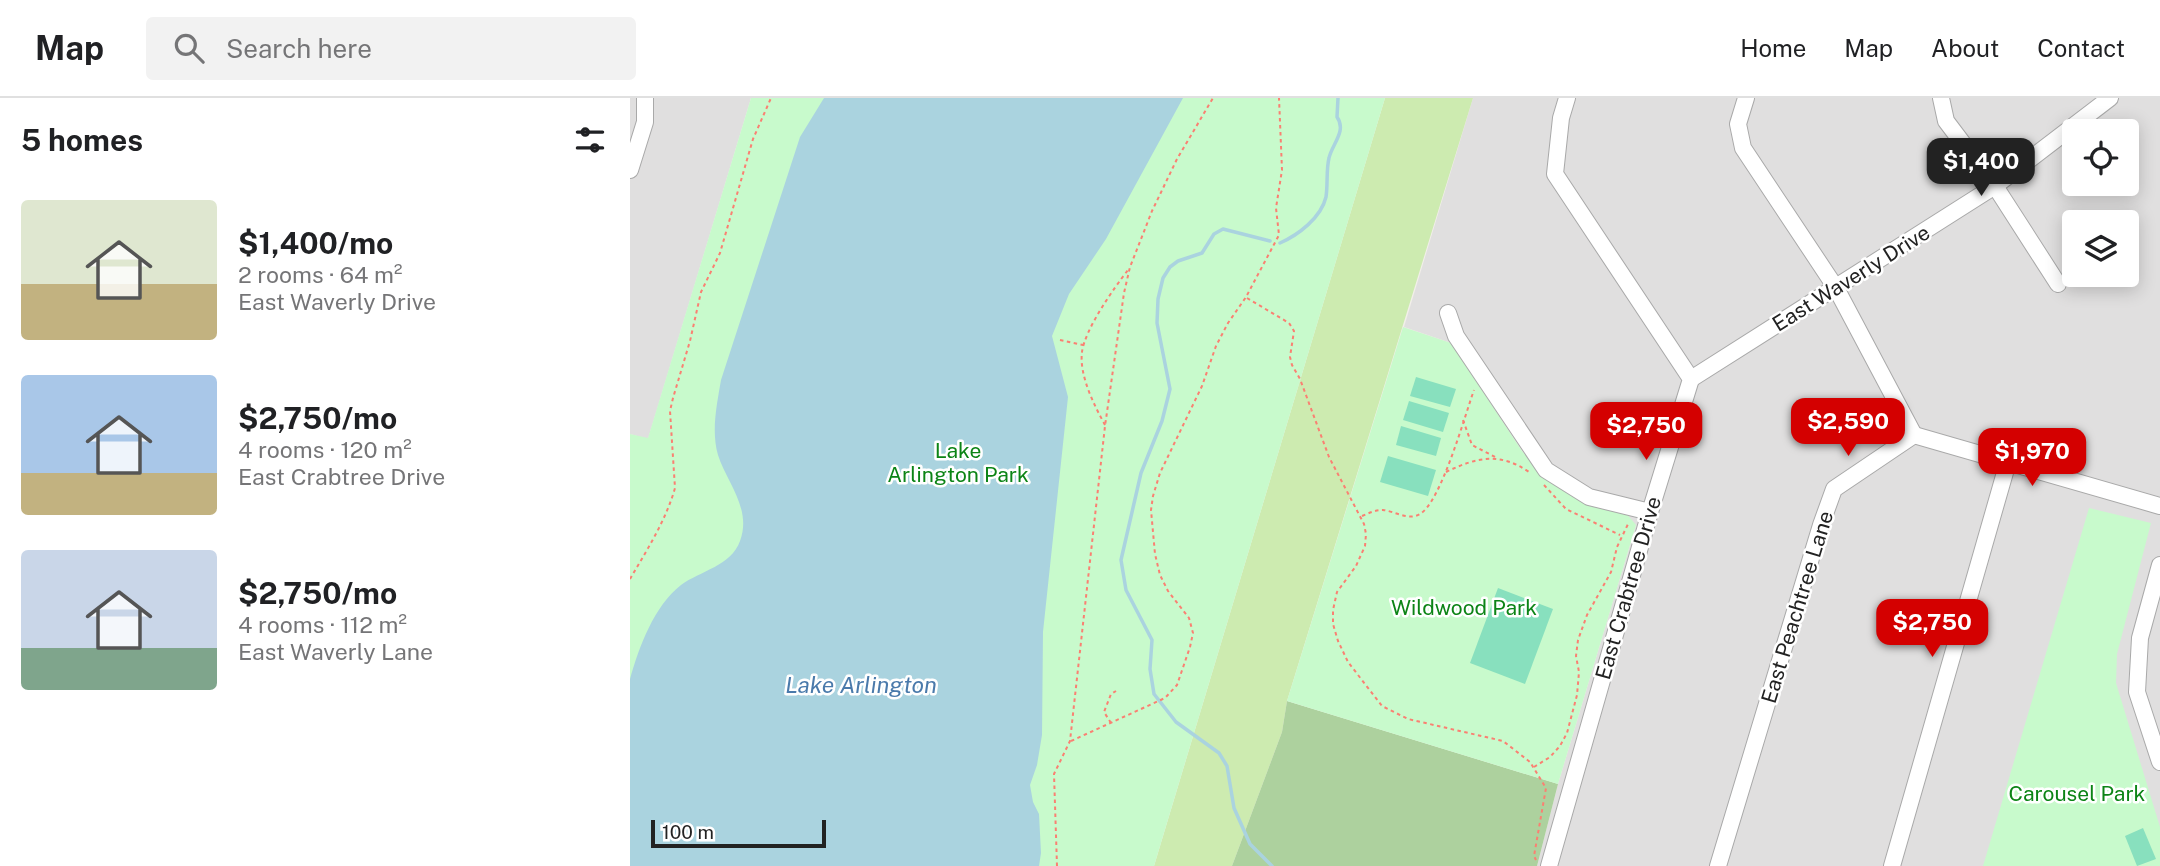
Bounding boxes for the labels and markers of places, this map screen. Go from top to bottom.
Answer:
pin: $1,400 [1924,139,2038,198]
pin: $2,590 [1791,398,1905,458]
pin: $2,750 [1589,402,1703,462]
pin: $1,970 [1975,428,2089,488]
pin: $2,750 [1875,600,1989,659]

